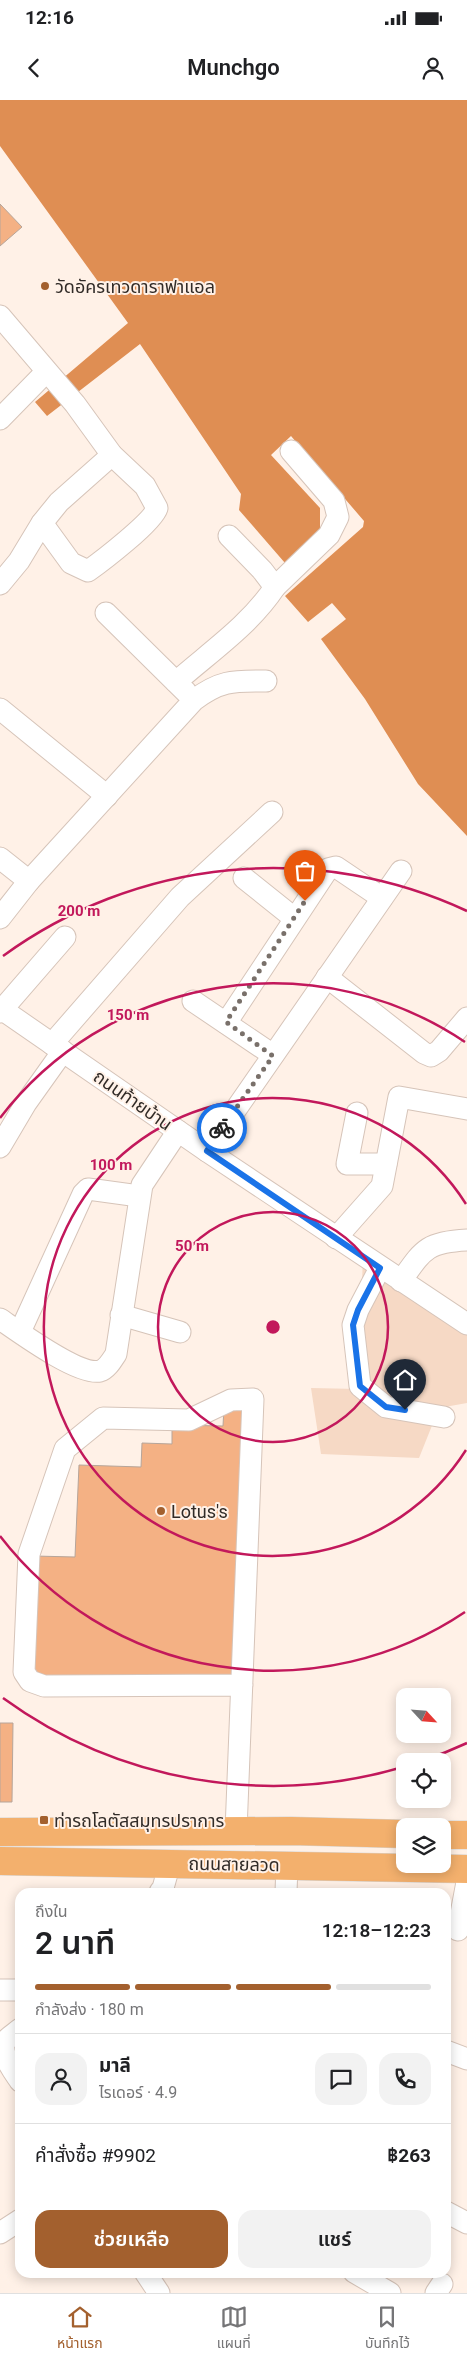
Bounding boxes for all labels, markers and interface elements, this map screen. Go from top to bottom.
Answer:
text: 12:16 [25,6,74,29]
icon: back [20,54,48,82]
icon: person [419,54,447,82]
text: Munchgo [187,55,280,80]
place label: วัดอัครเทวดาราฟาแอล [55,276,215,297]
marker: วัดอัครเทวดาราฟาแอล [39,280,51,292]
pin [284,850,326,901]
icon: bag [291,857,319,885]
text: 200 m [58,902,100,920]
text: 150 m [107,1006,149,1024]
street label: ถนนท้ายบ้าน [90,1065,176,1135]
courier [197,1103,247,1153]
icon: bike [208,1114,236,1142]
text: 100 m [90,1156,132,1174]
text: 50 m [175,1237,209,1255]
centre of rings [264,1318,282,1336]
pin [384,1359,426,1410]
icon: home [391,1366,419,1394]
place label: Lotus's [171,1501,228,1522]
marker: Lotus's [155,1505,167,1517]
north arrow [396,1688,451,1742]
map controls [396,1688,451,1873]
button: locate [396,1753,451,1808]
place label: ท่ารถโลตัสสมุทรปราการ [54,1810,224,1832]
marker: ท่ารถโลตัสสมุทรปราการ [38,1814,50,1826]
button: layers [396,1818,451,1873]
street label: ถนนสายลวด [188,1853,280,1875]
text: ถึงใน [35,1902,68,1921]
text: 12:18–12:23 [322,1919,431,1942]
text: 2 นาที [35,1924,115,1962]
text: กำลังส่ง · 180 m [35,2000,144,2019]
button: person [35,2053,87,2105]
button: chat [315,2053,367,2105]
button: phone [379,2053,431,2105]
text: มาลี [99,2054,131,2077]
text: ไรเดอร์ · 4.9 [99,2083,177,2102]
text: คำสั่งซื้อ #9902 [35,2144,156,2167]
text: ฿263 [387,2144,431,2167]
button: ช่วยเหลือ [35,2210,228,2268]
button: แชร์ [238,2210,431,2268]
tab: หน้าแรก [57,2303,103,2354]
tab: แผนที่ [217,2303,251,2354]
tab: บันทึกไว้ [365,2303,410,2354]

